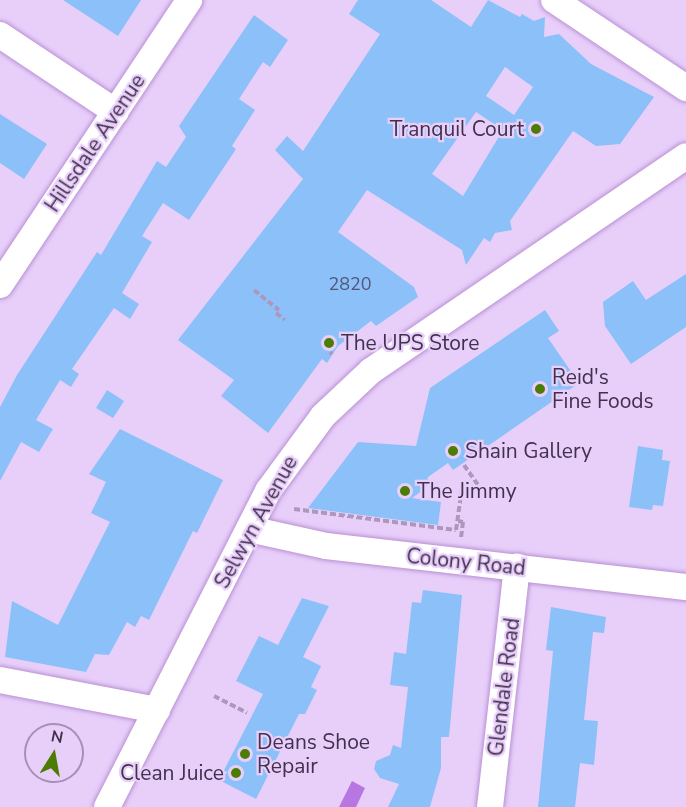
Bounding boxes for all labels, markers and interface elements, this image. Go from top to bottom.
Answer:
street label: Hillsdale Avenue [40,69,150,217]
place label: Tranquil Court [390,116,524,142]
marker: Tranquil Court [529,122,543,136]
house number: 2820 [328,273,372,295]
place label: The UPS Store [341,330,479,356]
marker: The UPS Store [322,336,336,350]
place label: Reid's Fine Foods [552,364,654,414]
marker: Reid's Fine Foods [533,382,547,396]
place label: Shain Gallery [465,438,592,464]
marker: Shain Gallery [446,444,460,458]
street label: Selwyn Avenue [209,451,303,593]
place label: The Jimmy [417,478,516,504]
marker: The Jimmy [398,484,412,498]
street label: Colony Road [405,543,527,581]
street label: Glendale Road [483,616,525,758]
north arrow [24,723,84,783]
text: N [49,725,65,749]
place label: Deans Shoe Repair [257,729,370,779]
marker: Deans Shoe Repair [238,747,252,761]
place label: Clean Juice [120,760,224,786]
marker: Clean Juice [229,766,243,780]

